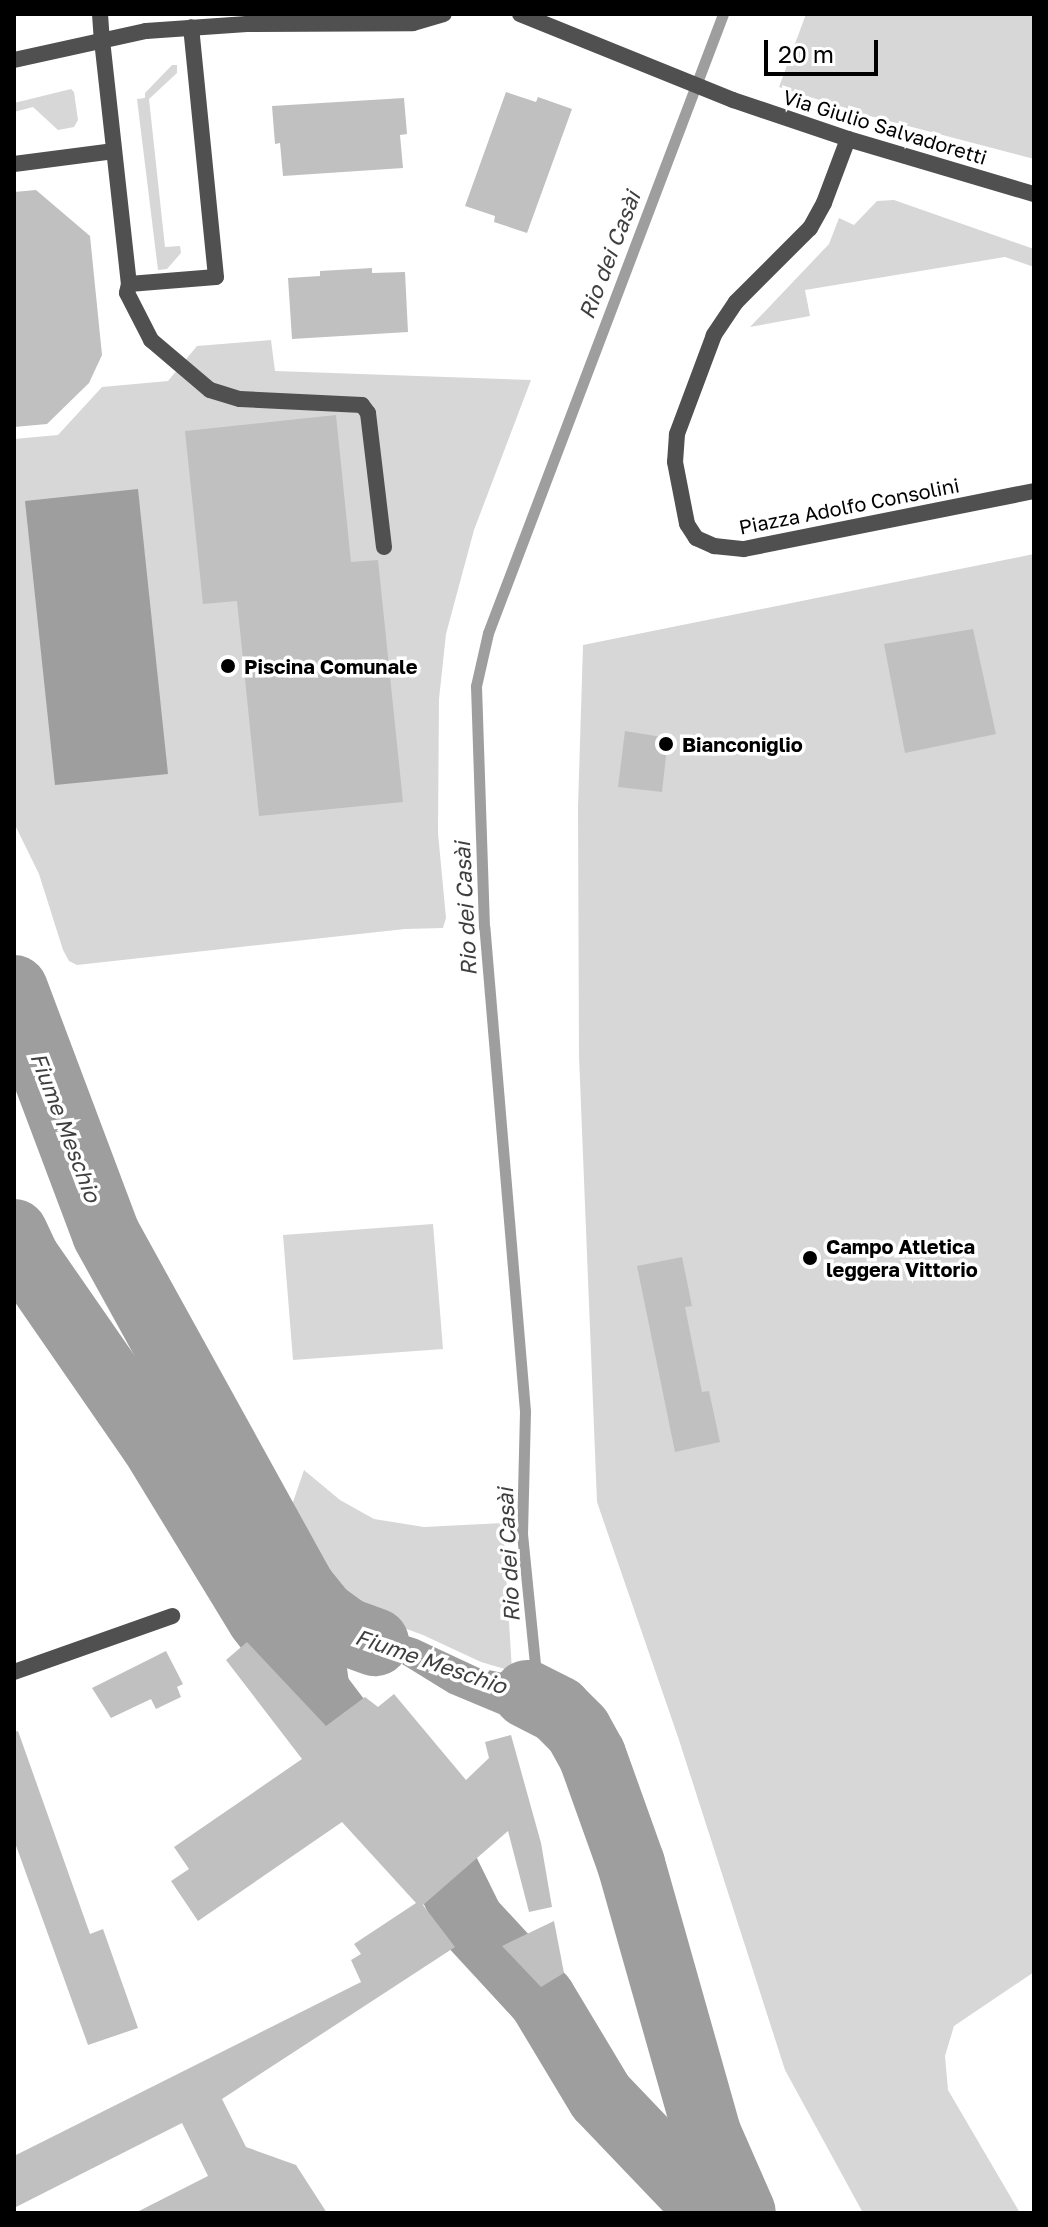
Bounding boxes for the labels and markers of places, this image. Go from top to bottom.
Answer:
place label: Piscina Comunale [244,654,417,678]
marker: Piscina Comunale [219,657,237,675]
place label: Bianconiglio [682,732,803,756]
marker: Bianconiglio [657,735,675,753]
place label: Campo Atletica leggera Vittorio [826,1234,978,1281]
marker: Campo Atletica leggera Vittorio [801,1249,819,1267]

